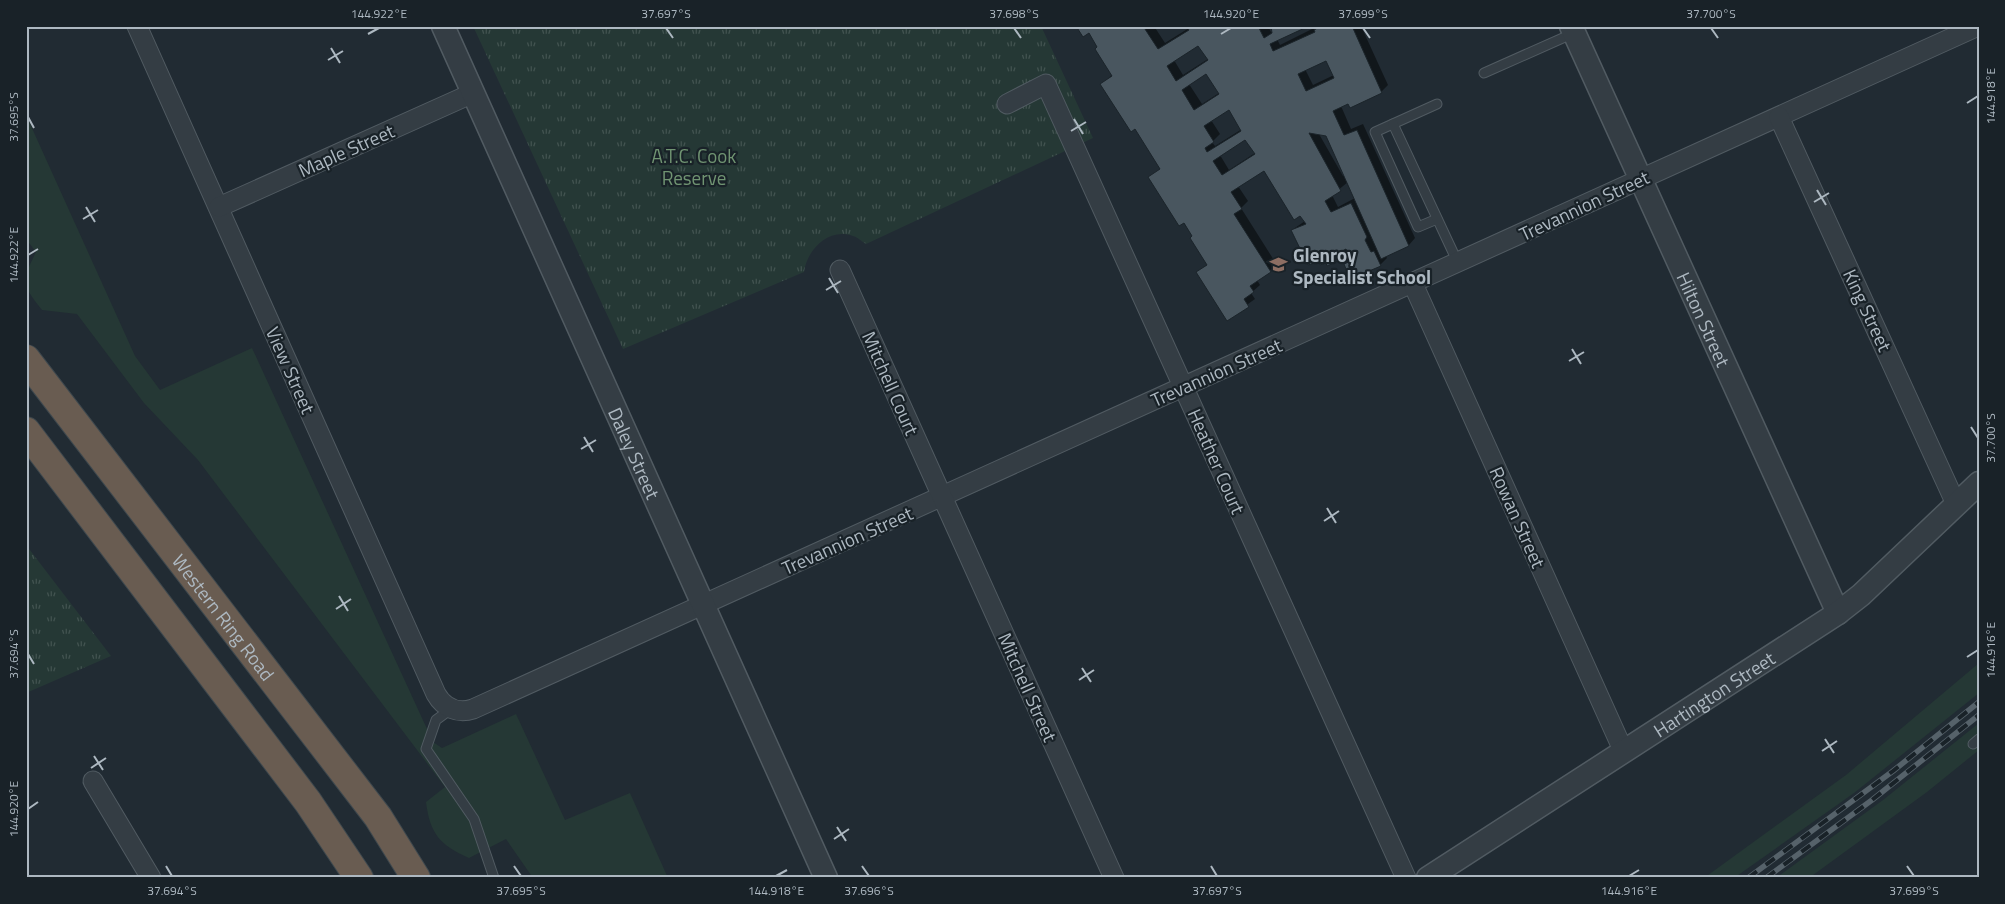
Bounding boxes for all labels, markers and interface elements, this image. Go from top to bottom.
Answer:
text: 144.922°E [351,4,407,23]
text: 37.697°S [641,4,691,23]
text: 37.698°S [989,4,1039,23]
text: 144.920°E [1203,4,1259,23]
text: 37.699°S [1338,4,1388,23]
text: 37.700°S [1686,4,1736,23]
text: 144.918°E [1981,68,2000,124]
text: 37.695°S [4,92,23,142]
street label: Maple Street [293,116,399,184]
park label: A.T.C. Cook Reserve [652,141,736,192]
street label: Trevannion Street [1514,162,1654,248]
text: 144.922°E [4,227,23,283]
place label: Glenroy Specialist School [1293,240,1431,291]
school or university icon: Glenroy Specialist School [1269,255,1289,275]
street label: King Street [1836,264,1900,356]
street label: Hilton Street [1670,267,1739,372]
street label: View Street [259,322,323,418]
street label: Mitchell Court [855,326,927,440]
street label: Trevannion Street [1146,330,1286,414]
street label: Daley Street [602,402,668,504]
street label: Heather Court [1181,404,1253,519]
text: 37.700°S [1981,413,2000,463]
street label: Rowan Street [1483,461,1553,573]
street label: Trevannion Street [777,498,917,582]
street label: Western Ring Road [166,547,282,686]
text: 144.916°E [1981,622,2000,678]
street label: Mitchell Street [991,628,1065,747]
text: 37.694°S [4,629,23,679]
street label: Hartington Street [1647,643,1780,744]
text: 144.920°E [4,781,23,837]
text: 37.694°S [147,881,197,900]
text: 37.695°S [496,881,546,900]
text: 144.918°E [748,881,804,900]
text: 37.696°S [844,881,894,900]
text: 37.697°S [1192,881,1242,900]
text: 144.916°E [1601,881,1657,900]
text: 37.699°S [1889,881,1939,900]

